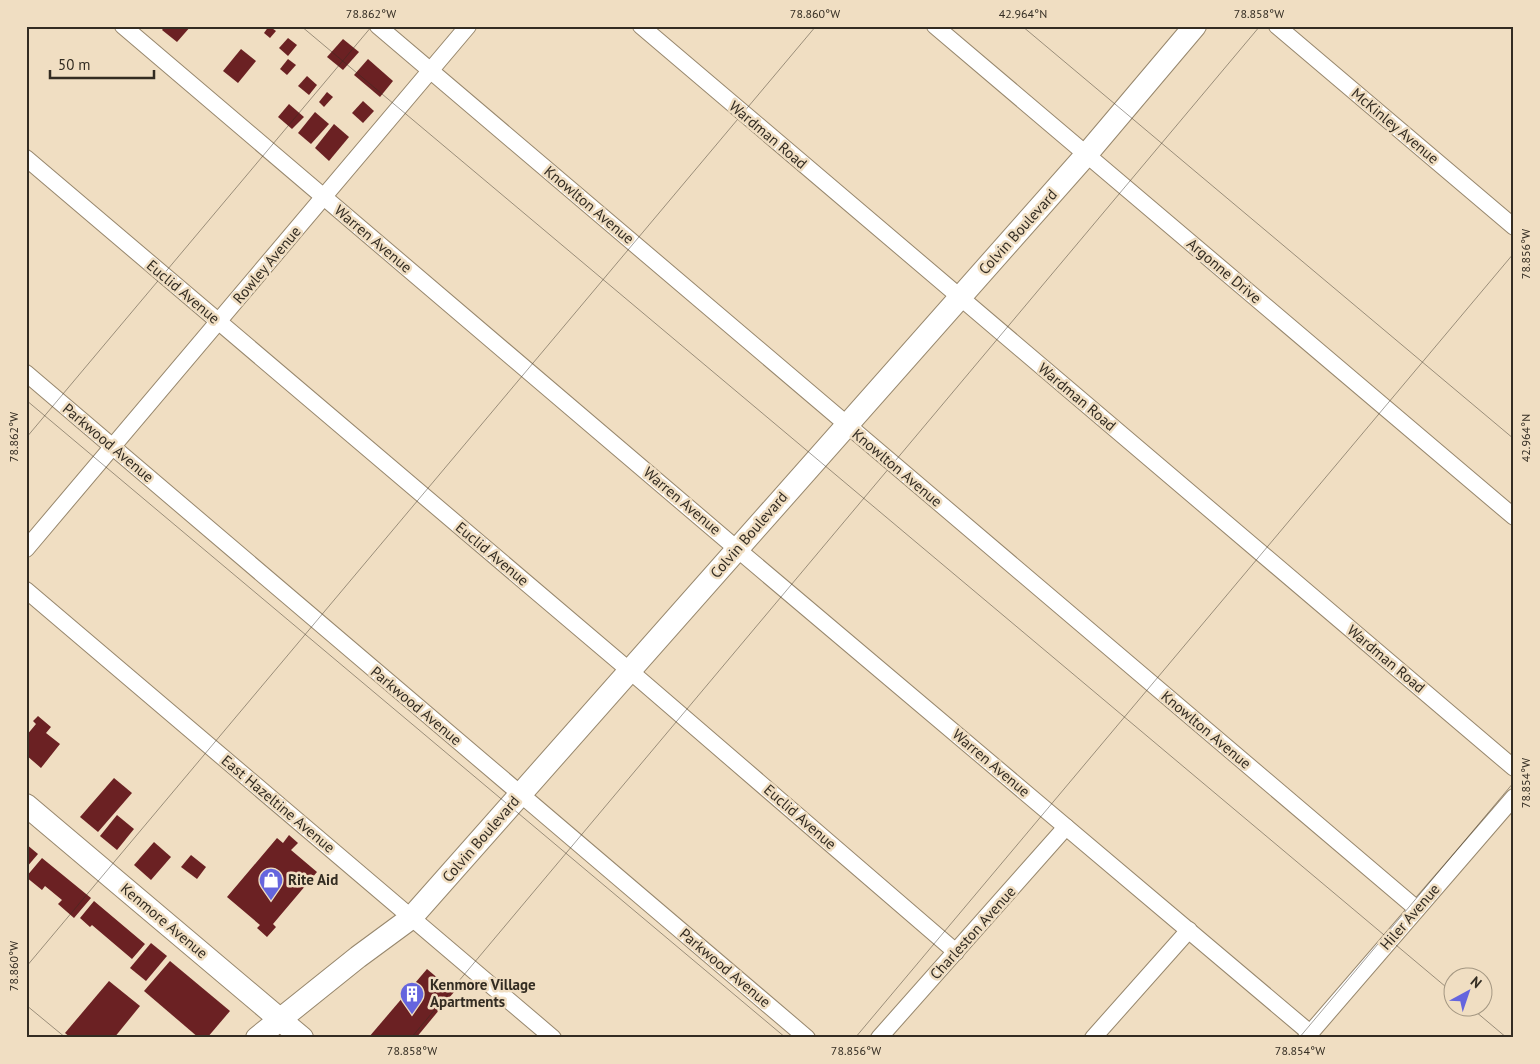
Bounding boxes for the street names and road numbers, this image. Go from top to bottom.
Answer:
street label: McKinley Avenue [1348,83,1443,168]
street label: Wardman Road [725,96,811,173]
street label: Knowlton Avenue [540,161,638,248]
street label: Colvin Boulevard [974,185,1061,278]
street label: Warren Avenue [331,201,416,277]
street label: Rowley Avenue [229,222,305,307]
street label: Argonne Drive [1183,234,1266,307]
street label: Euclid Avenue [143,255,224,328]
street label: Wardman Road [1034,358,1120,435]
street label: Parkwood Avenue [59,399,158,486]
street label: Knowlton Avenue [848,424,946,511]
street label: Warren Avenue [640,463,725,539]
street label: Colvin Boulevard [706,488,791,582]
street label: Euclid Avenue [452,517,533,590]
street label: Wardman Road [1343,620,1429,697]
street label: Parkwood Avenue [367,662,466,749]
street label: Knowlton Avenue [1157,686,1255,773]
street label: Warren Avenue [949,725,1034,801]
street label: East Hazeltine Avenue [218,751,339,857]
street label: Euclid Avenue [760,780,840,853]
street label: Colvin Boulevard [438,792,523,886]
street label: Kenmore Avenue [117,879,212,962]
street label: Hiler Avenue [1376,880,1444,954]
street label: Charleston Avenue [926,882,1020,983]
street label: Parkwood Avenue [676,924,775,1011]

